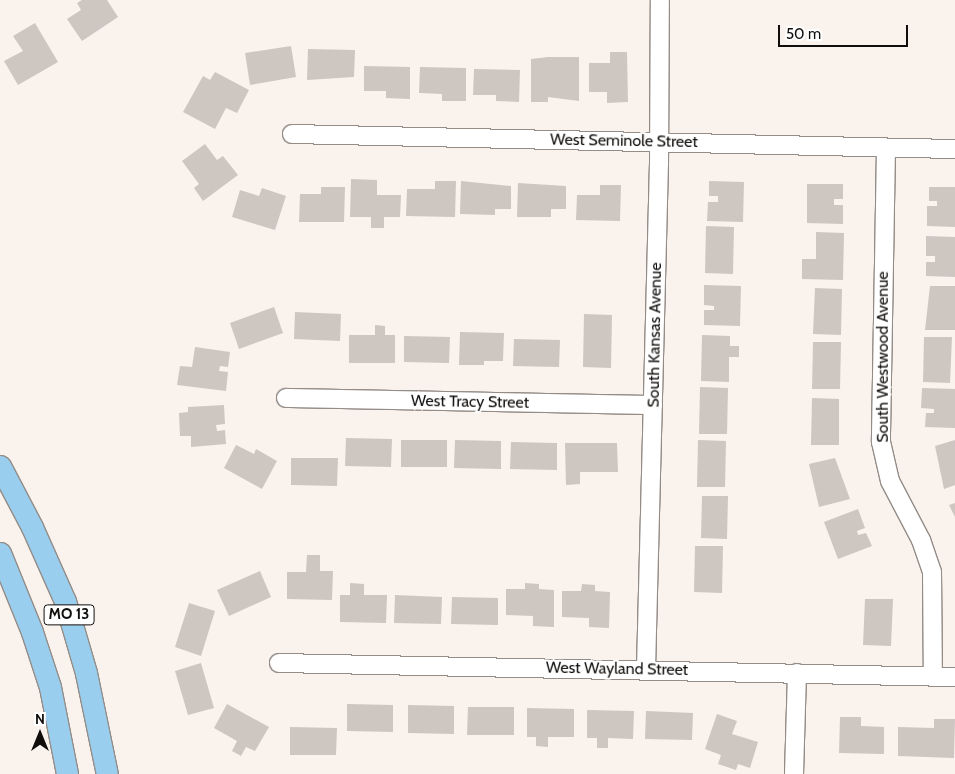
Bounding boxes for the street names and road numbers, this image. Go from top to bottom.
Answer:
street label: West Seminole Street [550,130,698,152]
street label: South Kansas Avenue [644,262,666,408]
street label: South Westwood Avenue [873,271,893,443]
street label: West Tracy Street [411,391,529,413]
road number: MO 13 [43,602,95,628]
street label: West Wayland Street [546,658,688,680]

